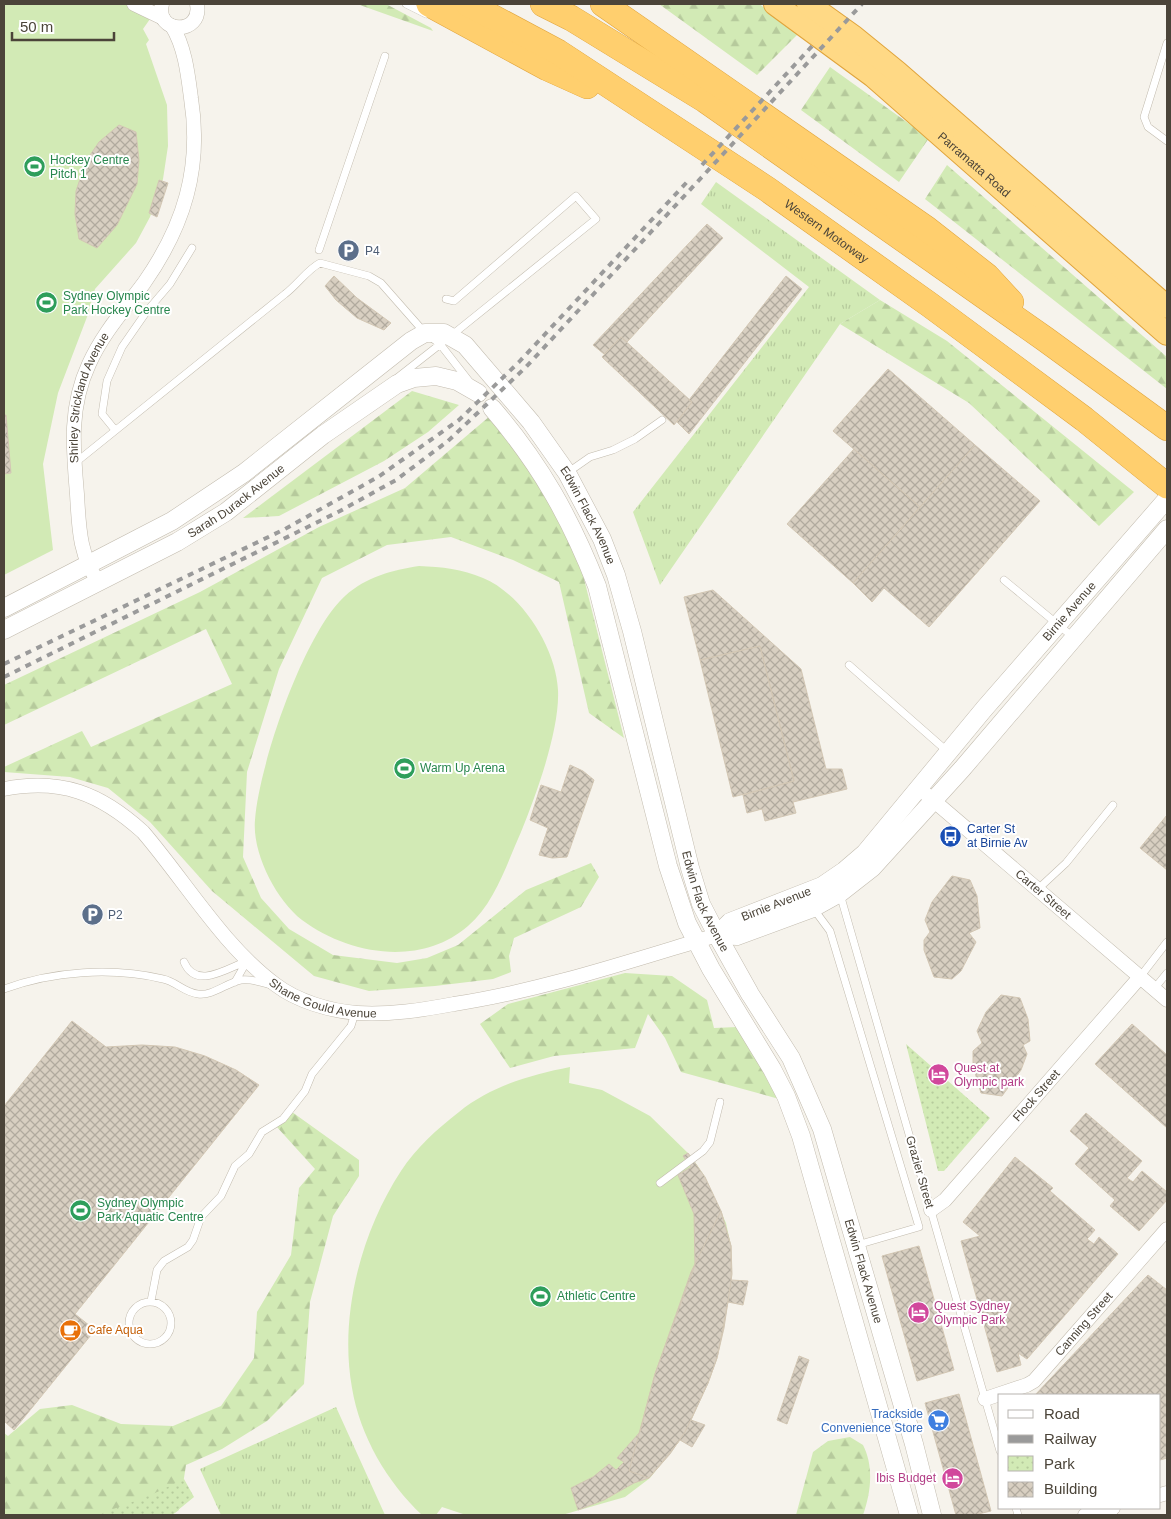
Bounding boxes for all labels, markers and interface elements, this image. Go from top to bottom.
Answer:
scale bar [12,10,115,42]
text: 50 m [20,18,53,35]
street label: Parramatta Road [935,129,1013,200]
place label: Hockey Centre Pitch 1 [50,153,130,181]
sports icon: Hockey Centre Pitch 1 [22,155,46,179]
street label: Western Motorway [782,197,871,266]
parking icon: P4 [337,239,361,263]
place label: P4 [365,244,380,258]
place label: Sydney Olympic Park Hockey Centre [63,289,171,317]
sports icon: Sydney Olympic Park Hockey Centre [35,291,59,315]
street label: Shirley Strickland Avenue [67,330,112,464]
street label: Sarah Durack Avenue [185,461,288,541]
street label: Edwin Flack Avenue [557,463,618,567]
street label: Birnie Avenue [1040,578,1099,644]
sports icon: Warm Up Arena [392,756,416,780]
place label: Warm Up Arena [420,761,505,775]
place label: Carter St at Birnie Av [967,822,1027,850]
bus stop icon: Carter St at Birnie Av [939,824,963,848]
street label: Edwin Flack Avenue [679,850,732,955]
street label: Carter Street [1012,867,1074,922]
street label: Birnie Avenue [739,884,813,924]
parking icon: P2 [80,903,104,927]
place label: P2 [108,908,123,922]
street label: Shane Gould Avenue [266,975,377,1020]
place label: Quest at Olympic park [954,1061,1025,1089]
hotel icon: Quest at Olympic park [926,1063,950,1087]
street label: Flock Street [1010,1066,1063,1124]
street label: Grazier Street [903,1134,937,1210]
place label: Sydney Olympic Park Aquatic Centre [97,1196,204,1224]
sports icon: Sydney Olympic Park Aquatic Centre [69,1198,93,1222]
street label: Edwin Flack Avenue [842,1217,885,1325]
sports icon: Athletic Centre [529,1284,553,1308]
place label: Athletic Centre [557,1289,636,1303]
street label: Canning Street [1052,1289,1116,1359]
place label: Quest Sydney Olympic Park [934,1299,1009,1327]
hotel icon: Quest Sydney Olympic Park [906,1301,930,1325]
cafe icon: Cafe Aqua [59,1318,83,1342]
place label: Cafe Aqua [87,1323,143,1337]
legend [998,1394,1161,1509]
text: Road [1044,1405,1080,1422]
place label: Trackside Convenience Store [821,1407,923,1435]
supermarket icon: Trackside Convenience Store [927,1409,951,1433]
text: Railway [1044,1430,1097,1447]
text: Park [1044,1455,1075,1472]
hotel icon: Ibis Budget [940,1466,964,1490]
place label: Ibis Budget [876,1471,937,1485]
text: Building [1044,1480,1097,1497]

